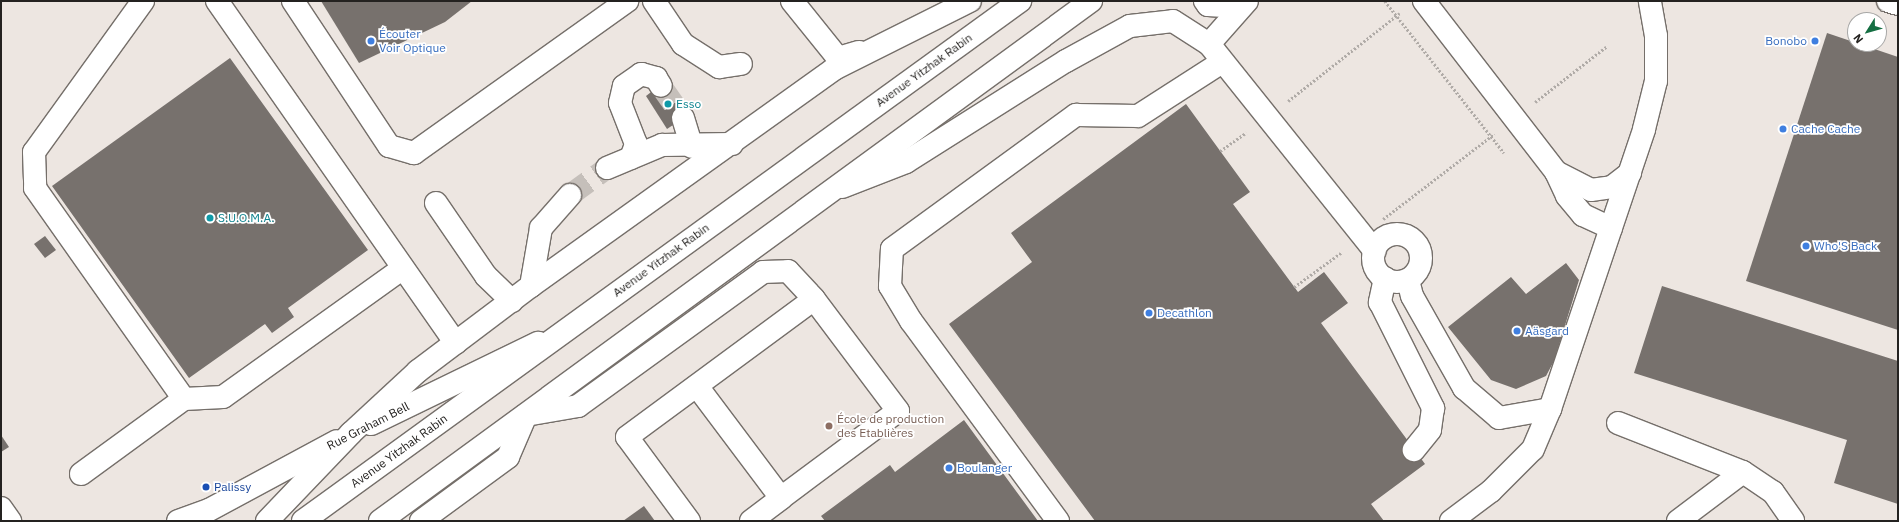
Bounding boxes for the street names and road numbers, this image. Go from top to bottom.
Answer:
street label: Avenue Yitzhak Rabin [873,30,975,110]
street label: Avenue Yitzhak Rabin [610,220,712,300]
street label: Rue Graham Bell [324,399,412,453]
street label: Avenue Yitzhak Rabin [348,411,450,491]

